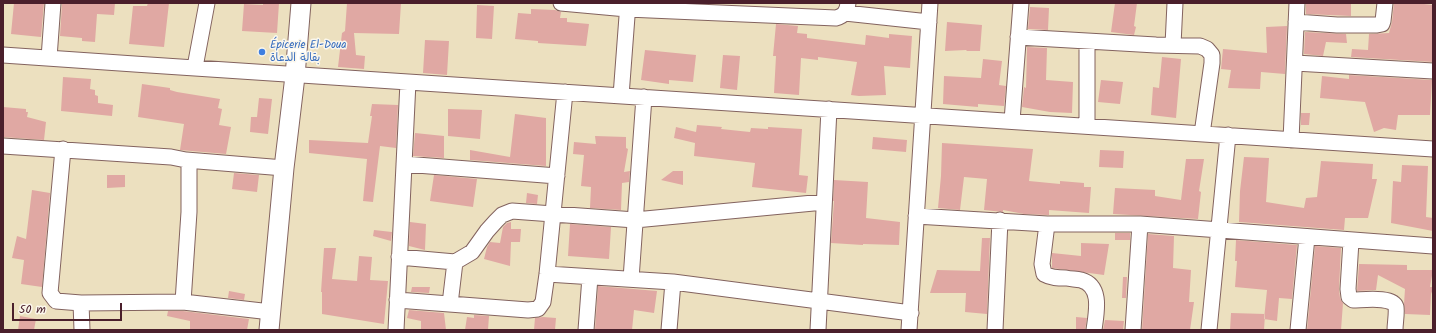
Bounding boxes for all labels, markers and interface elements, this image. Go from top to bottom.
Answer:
place label: Épicerie El-Doua بقالة الدعاة [270,39,346,65]
marker: Épicerie El-Doua بقالة الدعاة [257,47,267,57]
scale bar [14,295,124,321]
text: 50 m [19,300,46,319]

